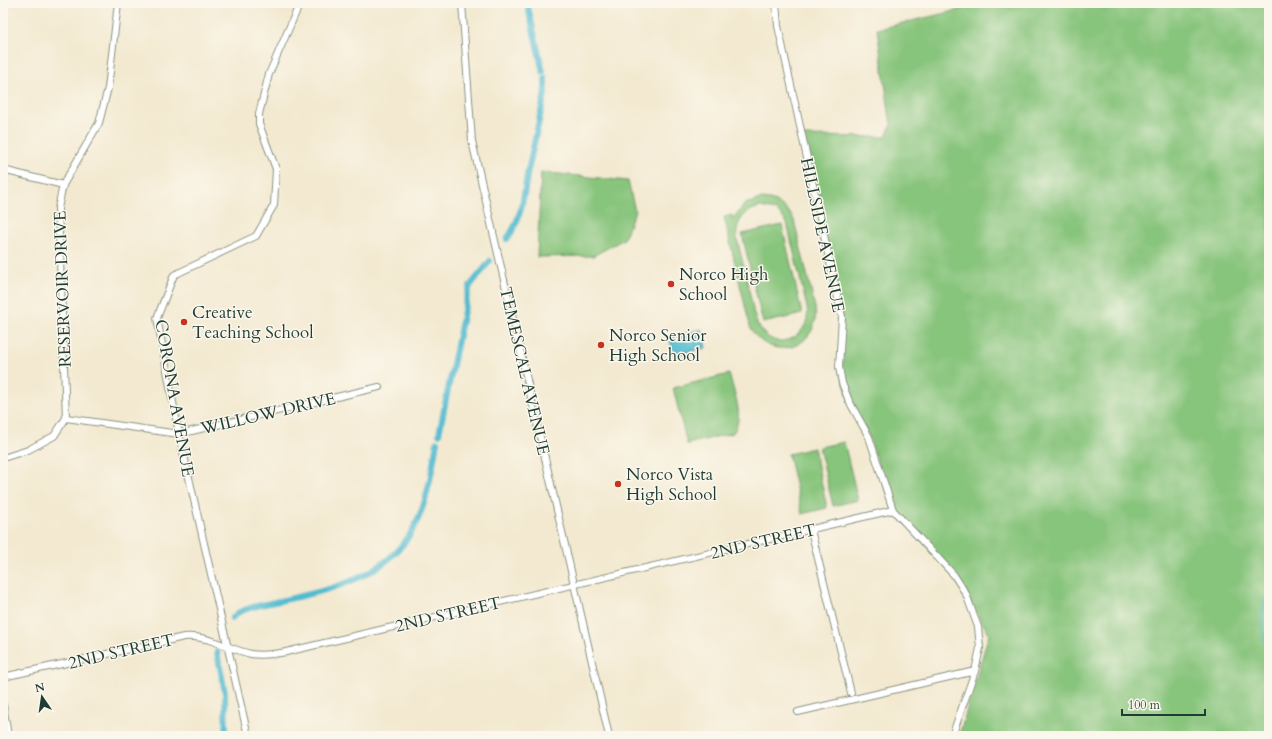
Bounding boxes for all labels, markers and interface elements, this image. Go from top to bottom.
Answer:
street label: HILLSIDE AVENUE [795,156,850,315]
street label: RESERVOIR DRIVE [48,210,77,368]
place label: Norco High School [679,263,769,306]
marker: Norco High School [666,279,676,289]
street label: TEMESCAL AVENUE [494,285,555,457]
place label: Creative Teaching School [192,301,314,344]
marker: Creative Teaching School [179,317,189,327]
street label: CORONA AVENUE [149,318,200,479]
place label: Norco Senior High School [609,324,707,367]
marker: Norco Senior High School [596,340,606,350]
street label: WILLOW DRIVE [198,387,338,440]
place label: Norco Vista High School [626,463,717,506]
marker: Norco Vista High School [613,479,623,489]
street label: 2ND STREET [708,518,818,565]
street label: 2ND STREET [393,591,503,638]
street label: 2ND STREET [66,628,176,675]
north arrow [22,677,62,717]
text: N [34,679,47,696]
scale bar [1122,691,1205,717]
text: 100 m [1128,697,1161,713]

